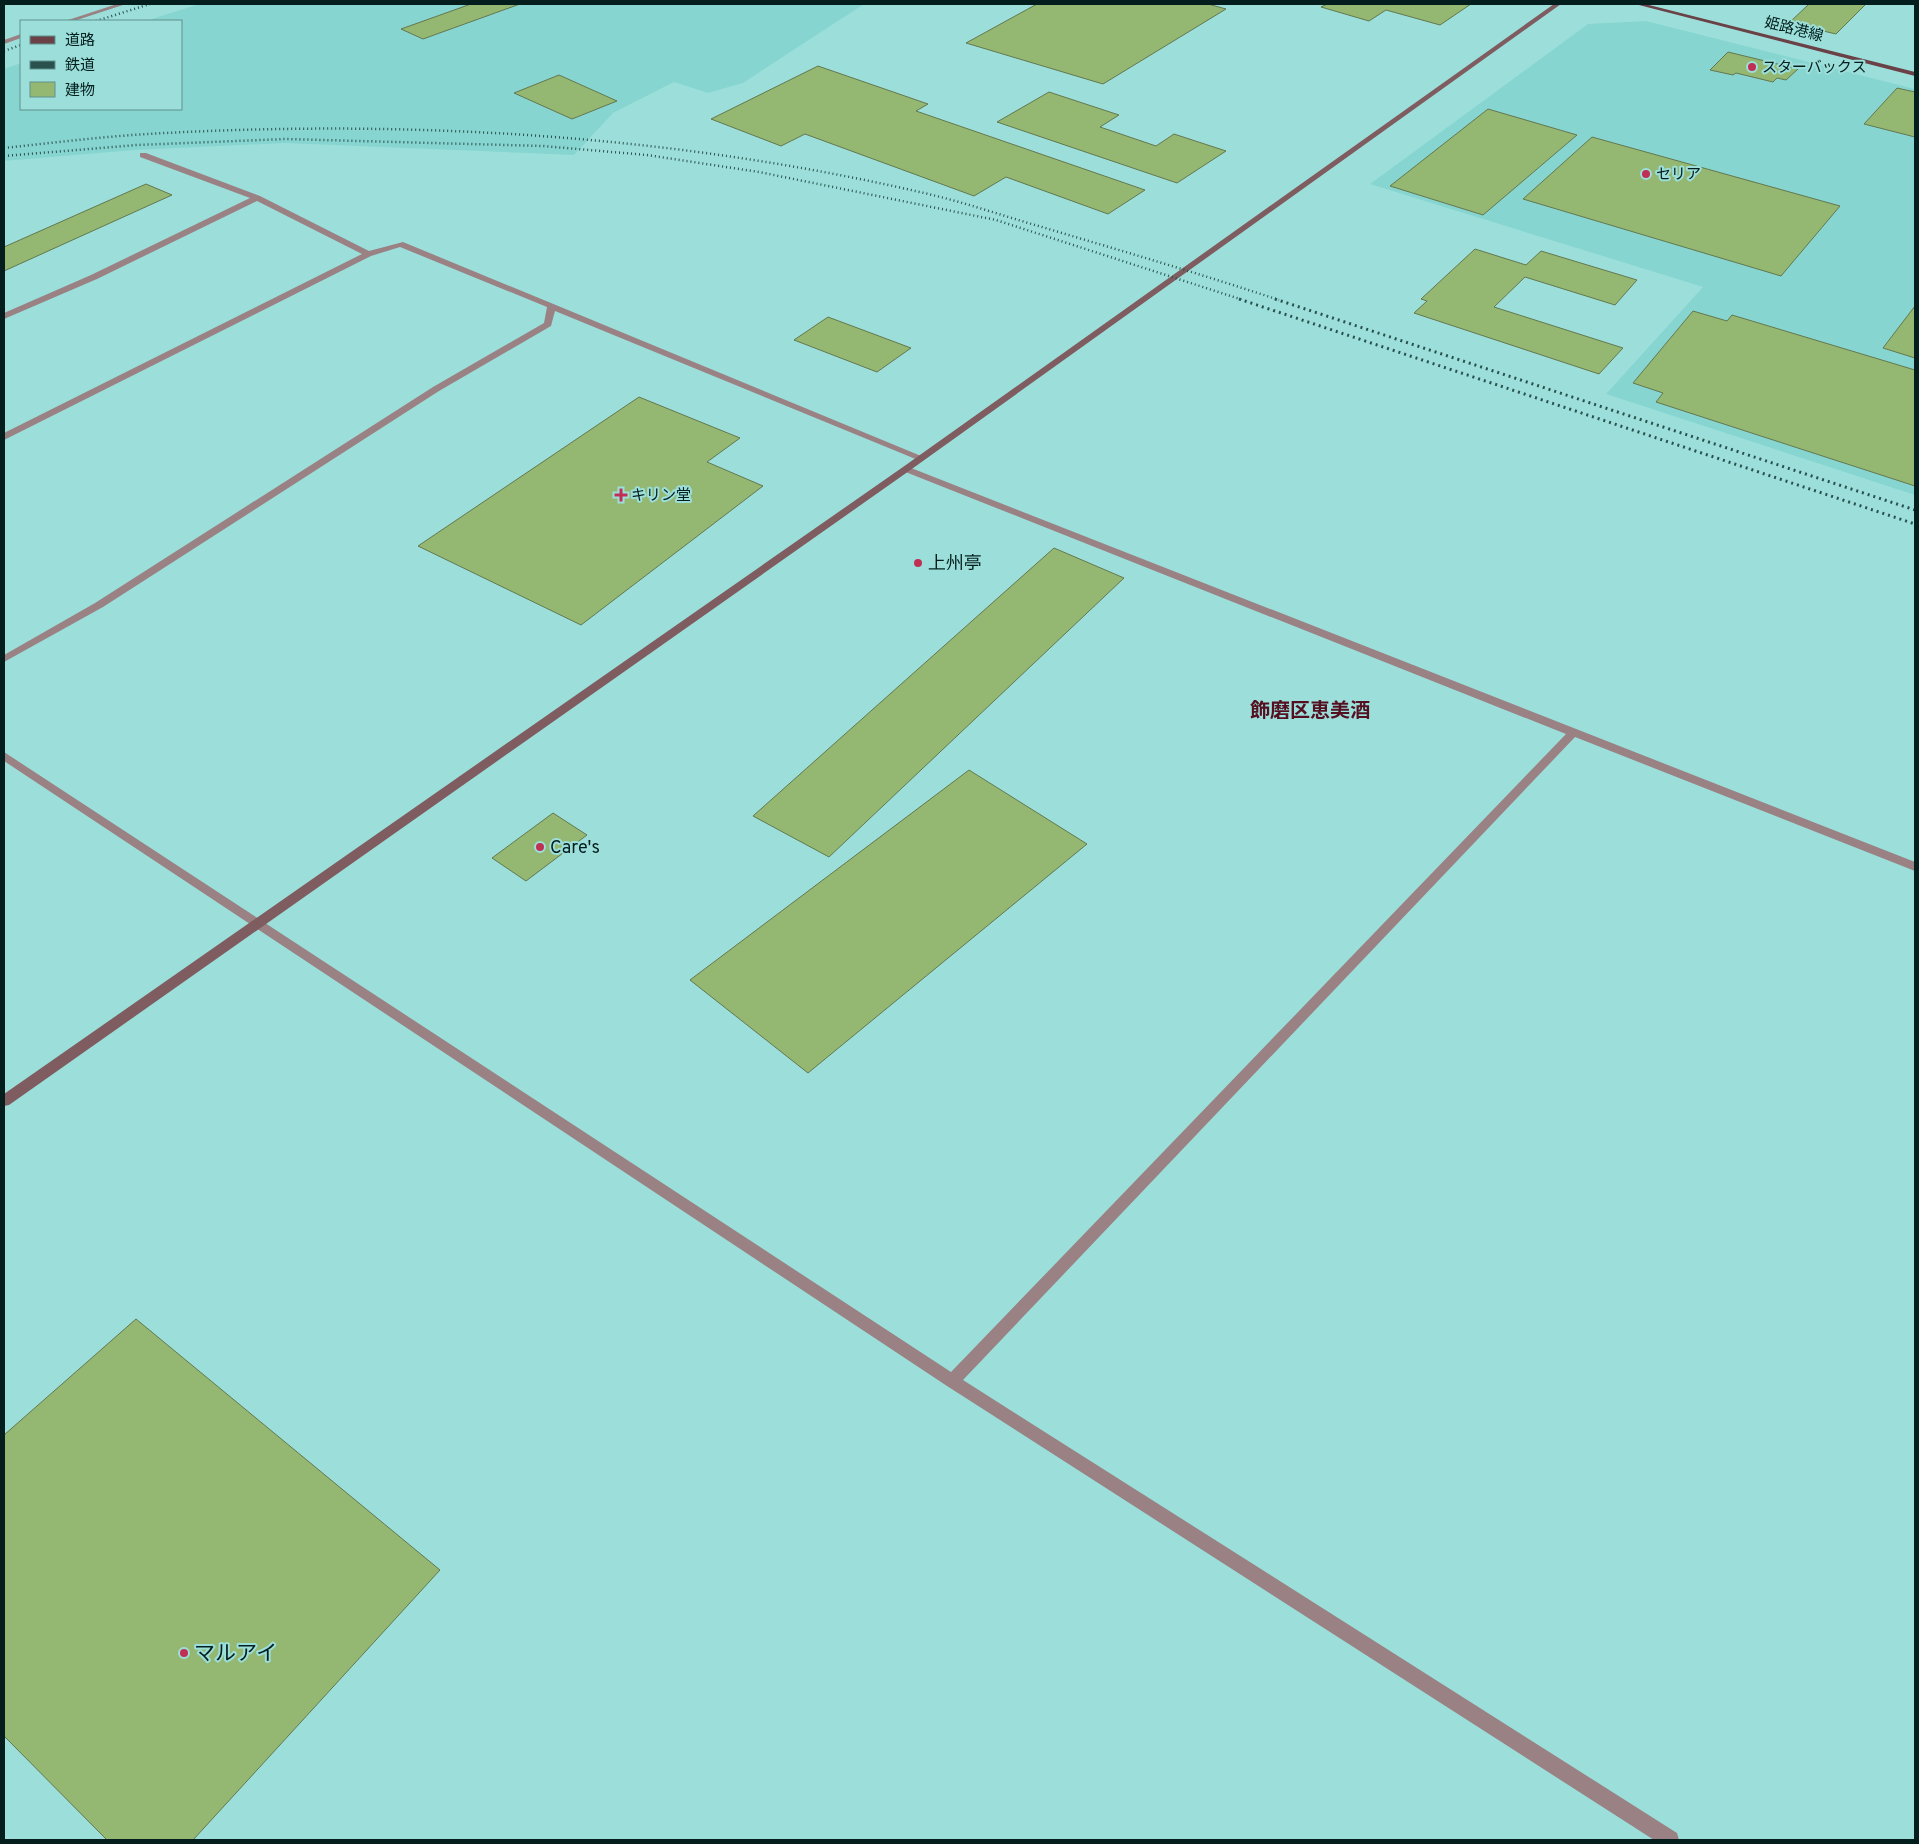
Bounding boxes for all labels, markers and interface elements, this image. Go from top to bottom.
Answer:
street label: 姫路港線 [1762,14,1825,47]
legend [20,20,182,110]
text: 道路 [65,32,95,51]
text: 鉄道 [65,57,95,76]
place label: スターバックス [1762,59,1866,78]
marker: スターバックス [1746,61,1758,73]
text: 建物 [65,82,95,101]
place label: セリア [1656,166,1701,185]
marker: セリア [1640,168,1652,180]
place label: キリン堂 [631,487,691,506]
marker: キリン堂 [615,489,627,501]
place label: 上州亭 [928,553,982,576]
marker: 上州亭 [912,557,924,569]
district label: 飾磨区恵美酒 [1250,699,1370,725]
place label: Care's [550,837,600,860]
marker: Care's [534,841,546,853]
place label: マルアイ [194,1641,277,1668]
marker: マルアイ [178,1647,190,1659]

